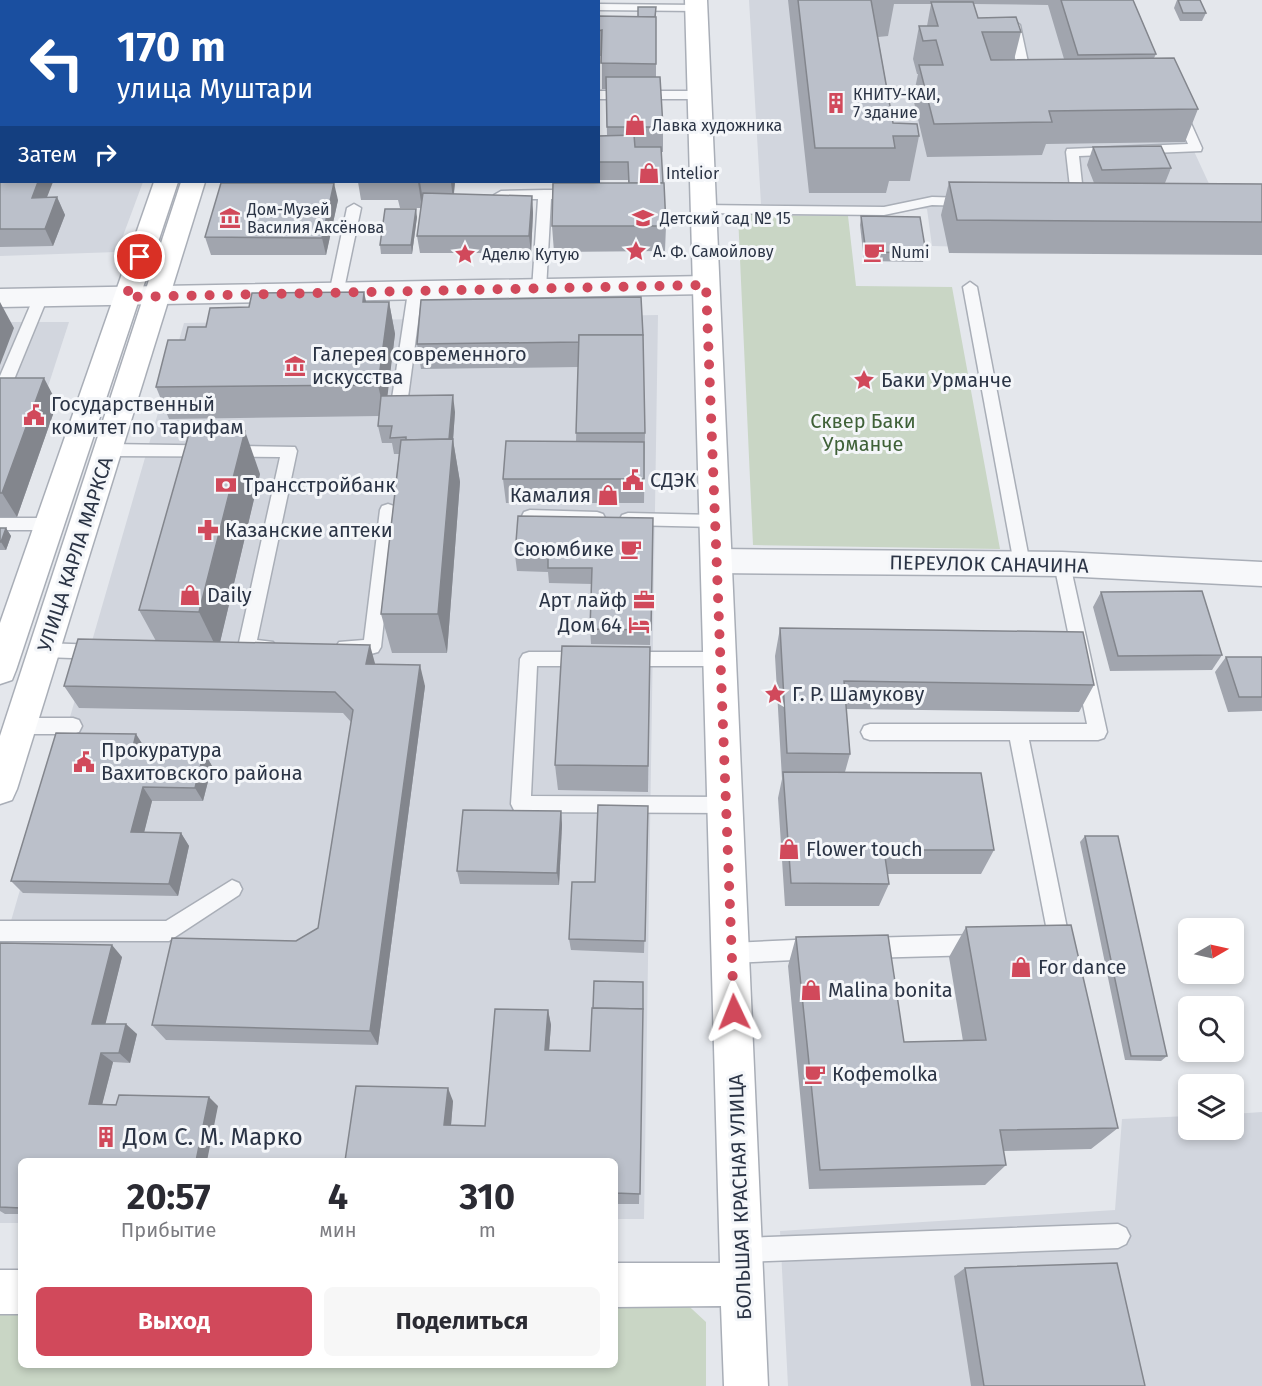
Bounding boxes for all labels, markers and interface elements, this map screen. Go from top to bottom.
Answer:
text: 170 m [117,22,226,72]
icon: left [18,24,96,102]
text: улица Муштари [117,73,313,105]
place label: КНИТУ-КАИ, 7 здание [853,85,940,122]
building icon: КНИТУ-КАИ, 7 здание [824,91,848,115]
shop icon: Лавка художника [623,113,647,137]
place label: Лавка художника [652,116,782,135]
icon: right [89,138,122,171]
text: Затем [18,141,77,168]
shop icon: Intelior [637,161,661,185]
place label: Intelior [666,164,720,183]
place label: Дом-Музей Василия Аксёнова [246,200,384,237]
museum icon: Дом-Музей Василия Аксёнова [218,206,242,230]
school or university icon: Детский сад № 15 [631,206,655,230]
place label: Детский сад № 15 [659,209,791,228]
pin [114,231,165,282]
place icon: А. Ф. Самойлову [624,239,648,263]
icon: arrive [123,240,156,273]
cafe icon: Numi [862,240,886,264]
place icon: Аделю Кутую [453,242,477,266]
place label: А. Ф. Самойлову [653,242,774,261]
place label: Numi [891,243,929,262]
place label: Аделю Кутую [482,245,579,264]
place label: Галерея современного искусства [312,342,527,389]
museum icon: Галерея современного искусства [283,354,307,378]
place icon: Баки Урманче [852,368,876,392]
place label: Баки Урманче [881,368,1012,392]
place label: Государственный комитет по тарифам [51,392,244,439]
public building icon: Государственный комитет по тарифам [22,403,46,427]
park label: Сквер Баки Урманче [810,409,916,456]
street label: УЛИЦА КАРЛА МАРКСА [32,453,118,655]
public building icon: СДЭК [621,468,645,492]
place label: СДЭК [650,468,696,492]
bank icon: Трансстройбанк [214,473,238,497]
place label: Трансстройбанк [243,473,396,497]
place label: Камалия [510,483,591,507]
shop icon: Камалия [596,483,620,507]
pharmacy icon: Казанские аптеки [196,518,220,542]
place label: Казанские аптеки [225,518,393,542]
place label: Сююмбике [514,537,614,561]
cafe icon: Сююмбике [619,537,643,561]
street label: ПЕРЕУЛОК САНАЧИНА [889,550,1089,578]
shop icon: Daily [178,583,202,607]
place label: Daily [207,583,252,607]
place label: Арт лайф [539,588,627,612]
office icon: Арт лайф [632,588,656,612]
place label: Дом 64 [557,613,622,637]
hotel icon: Дом 64 [627,613,651,637]
place icon: Г. Р. Шамукову [763,682,787,706]
place label: Г. Р. Шамукову [792,682,925,706]
place label: Прокуратура Вахитовского района [101,738,303,785]
public building icon: Прокуратура Вахитовского района [72,750,96,774]
shop icon: Flower touch [777,837,801,861]
place label: Flower touch [806,837,923,861]
north arrow [1178,918,1244,984]
map controls [1178,918,1244,1140]
shop icon: For dance [1009,955,1033,979]
place label: For dance [1038,955,1126,979]
shop icon: Malina bonita [799,978,823,1002]
place label: Malina bonita [828,978,953,1002]
position arrow [702,980,766,1044]
button: search [1178,996,1244,1062]
cafe icon: Кофеmolka [803,1062,827,1086]
place label: Кофеmolka [832,1062,938,1086]
street label: БОЛЬШАЯ КРАСНАЯ УЛИЦА [724,1073,756,1320]
button: layers [1178,1074,1244,1140]
place label: Дом С. М. Марко [122,1123,303,1151]
building icon: Дом С. М. Марко [94,1125,118,1149]
text: 20:57 [127,1175,211,1219]
text: 4 [328,1175,348,1219]
text: 310 [459,1175,515,1219]
text: Прибытие [121,1218,216,1242]
text: мин [319,1218,357,1242]
text: m [479,1218,496,1242]
button: Выход [36,1287,312,1356]
button: Поделиться [324,1287,600,1356]

